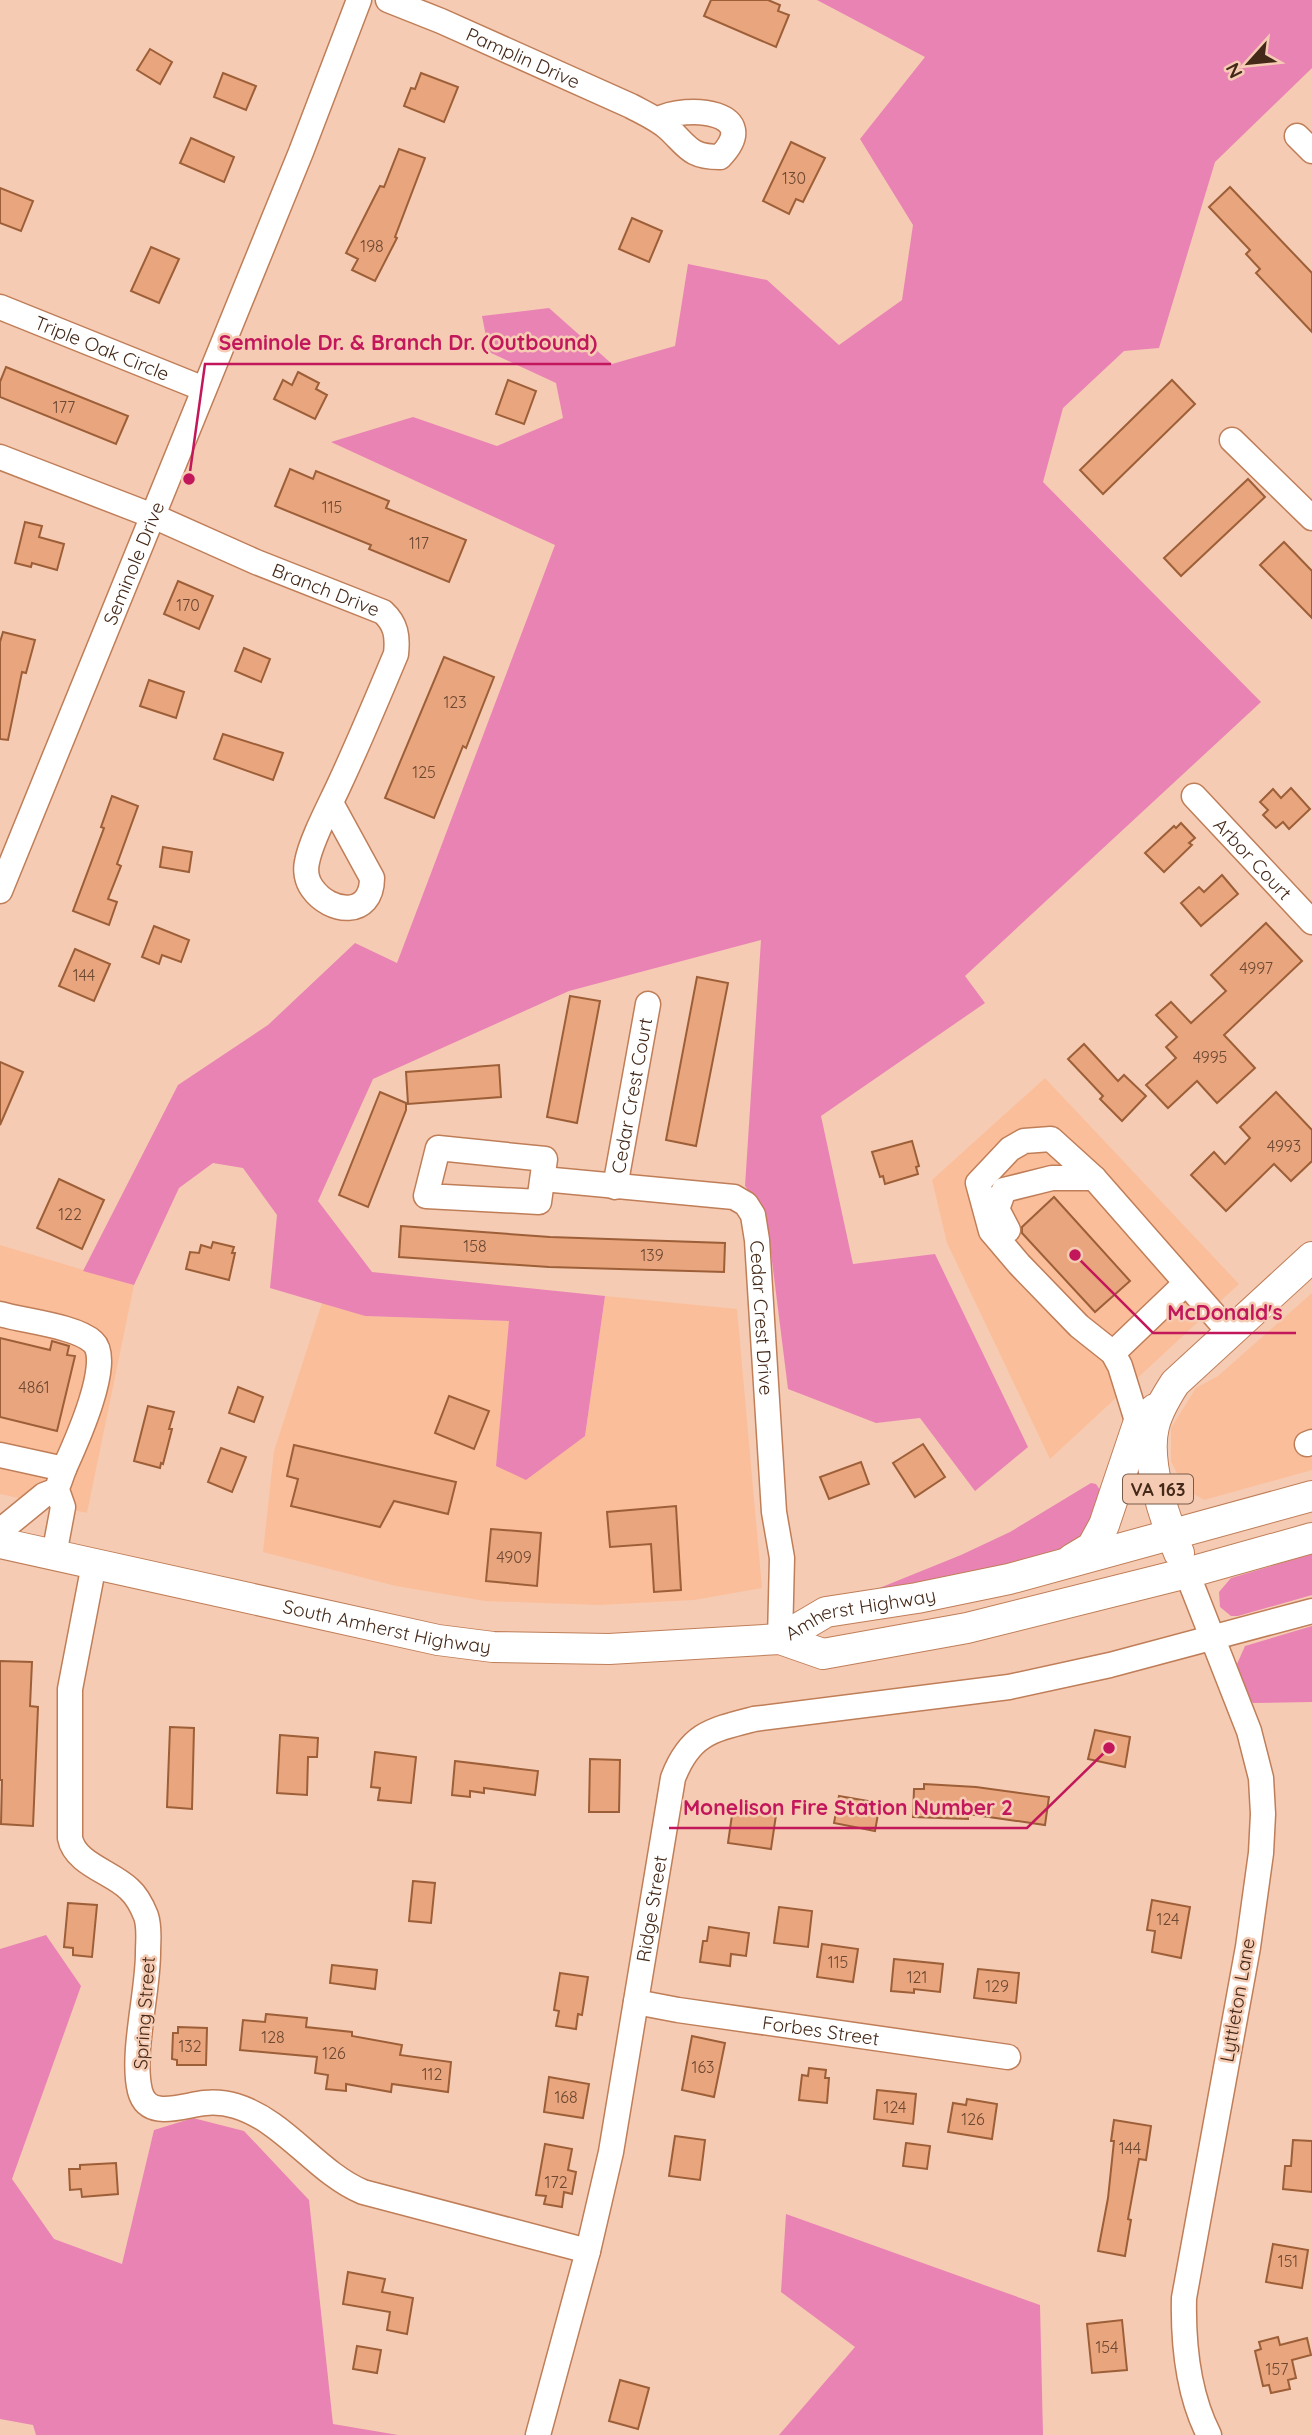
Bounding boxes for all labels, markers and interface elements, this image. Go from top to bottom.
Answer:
street label: Pamplin Drive [463,22,584,94]
north arrow [1214,28,1284,98]
text: N [1220,59,1248,82]
house number: 130 [782,168,806,188]
house number: 198 [360,236,384,256]
street label: Triple Oak Circle [31,310,173,386]
callout: Seminole Dr. & Branch Dr. (Outbound) [205,322,611,364]
text: Seminole Dr. & Branch Dr. (Outbound) [219,329,597,355]
house number: 177 [53,397,75,417]
house number: 115 [322,497,342,517]
street label: Seminole Drive [98,498,169,628]
house number: 117 [409,533,429,553]
street label: Branch Drive [269,558,383,622]
house number: 170 [176,595,200,615]
house number: 123 [443,692,467,712]
house number: 125 [412,762,436,782]
street label: Arbor Court [1209,813,1297,905]
house number: 4997 [1239,958,1273,978]
house number: 144 [73,965,95,985]
street label: Cedar Crest Court [606,1016,657,1175]
house number: 4995 [1193,1047,1227,1067]
house number: 4993 [1267,1136,1301,1156]
house number: 122 [58,1204,82,1224]
house number: 158 [463,1236,487,1256]
street label: Cedar Crest Drive [745,1240,779,1396]
house number: 139 [640,1245,664,1265]
callout: McDonald's [1153,1291,1296,1333]
text: McDonald's [1167,1299,1283,1325]
house number: 4861 [18,1377,50,1397]
road number: VA 163 [1123,1474,1193,1504]
house number: 4909 [496,1547,532,1567]
street label: Amherst Highway [781,1582,938,1645]
street label: South Amherst Highway [281,1594,492,1659]
callout: Monelison Fire Station Number 2 [669,1786,1027,1828]
text: Monelison Fire Station Number 2 [683,1794,1013,1820]
street label: Ridge Street [631,1854,672,1964]
house number: 124 [1157,1909,1179,1929]
street label: Lyttleton Lane [1214,1936,1260,2064]
house number: 115 [828,1952,848,1972]
street label: Spring Street [128,1956,160,2070]
house number: 121 [907,1967,927,1987]
house number: 129 [985,1976,1009,1996]
street label: Forbes Street [761,2010,881,2051]
house number: 128 [261,2027,285,2047]
house number: 132 [178,2036,202,2056]
house number: 126 [322,2043,346,2063]
house number: 163 [692,2057,714,2077]
house number: 112 [422,2064,442,2084]
house number: 168 [554,2087,578,2107]
house number: 124 [884,2097,906,2117]
house number: 126 [961,2109,985,2129]
house number: 144 [1119,2138,1141,2158]
house number: 172 [545,2172,568,2192]
house number: 151 [1278,2251,1298,2271]
house number: 154 [1095,2337,1119,2357]
house number: 157 [1266,2359,1288,2379]

